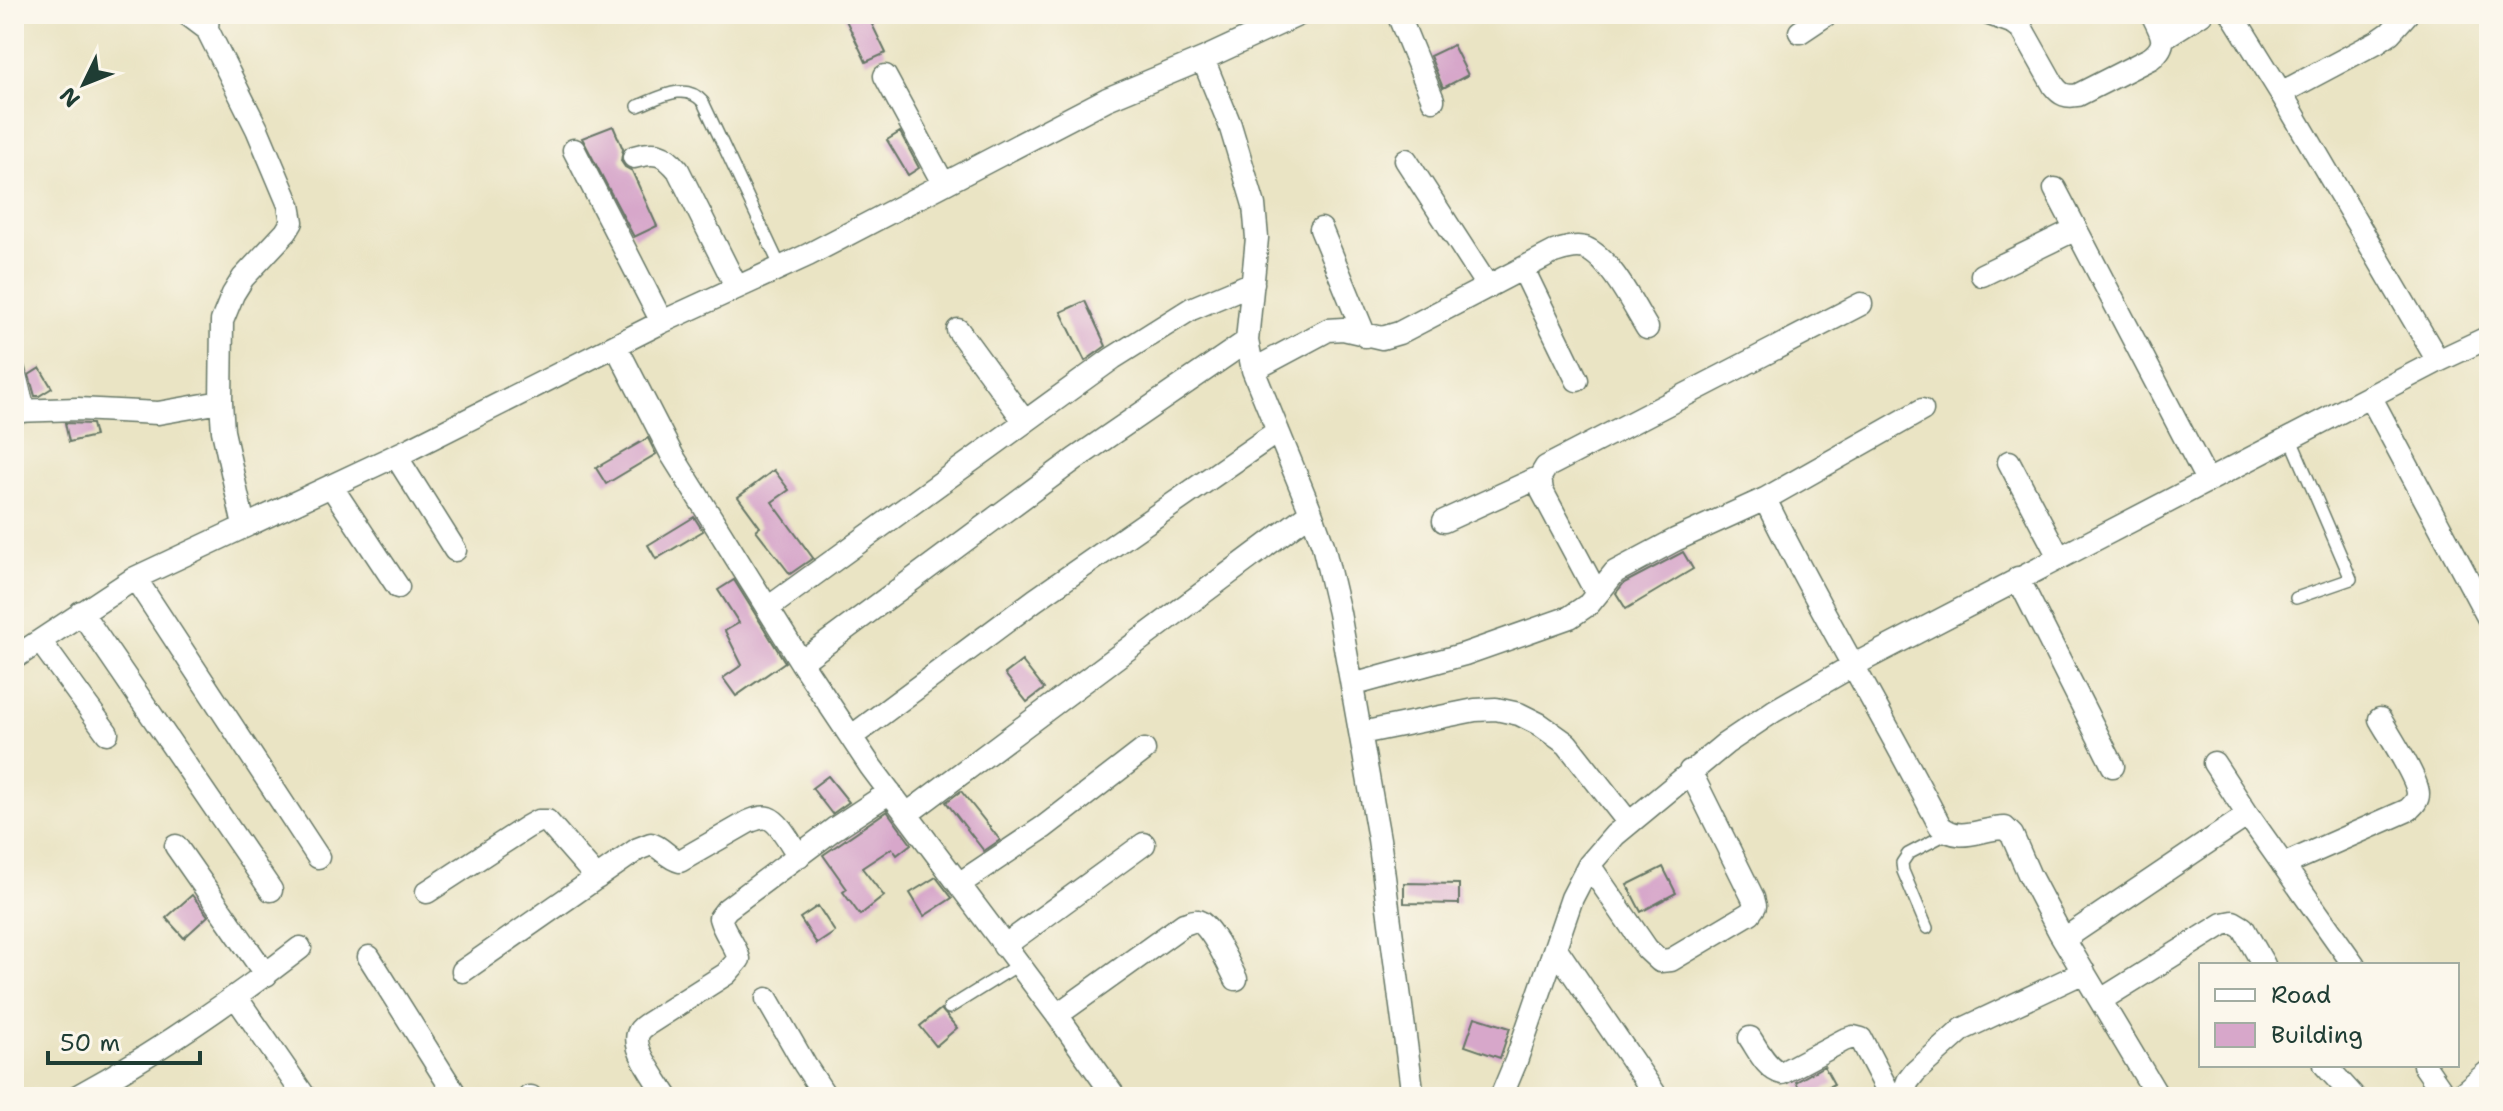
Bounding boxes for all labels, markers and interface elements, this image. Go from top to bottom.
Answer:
north arrow [44,44,124,124]
text: N [53,81,86,114]
legend [2199,963,2459,1067]
text: Road [2271,979,2331,1011]
scale bar [48,1015,200,1065]
text: Building [2271,1019,2363,1051]
text: 50 m [60,1027,120,1059]

